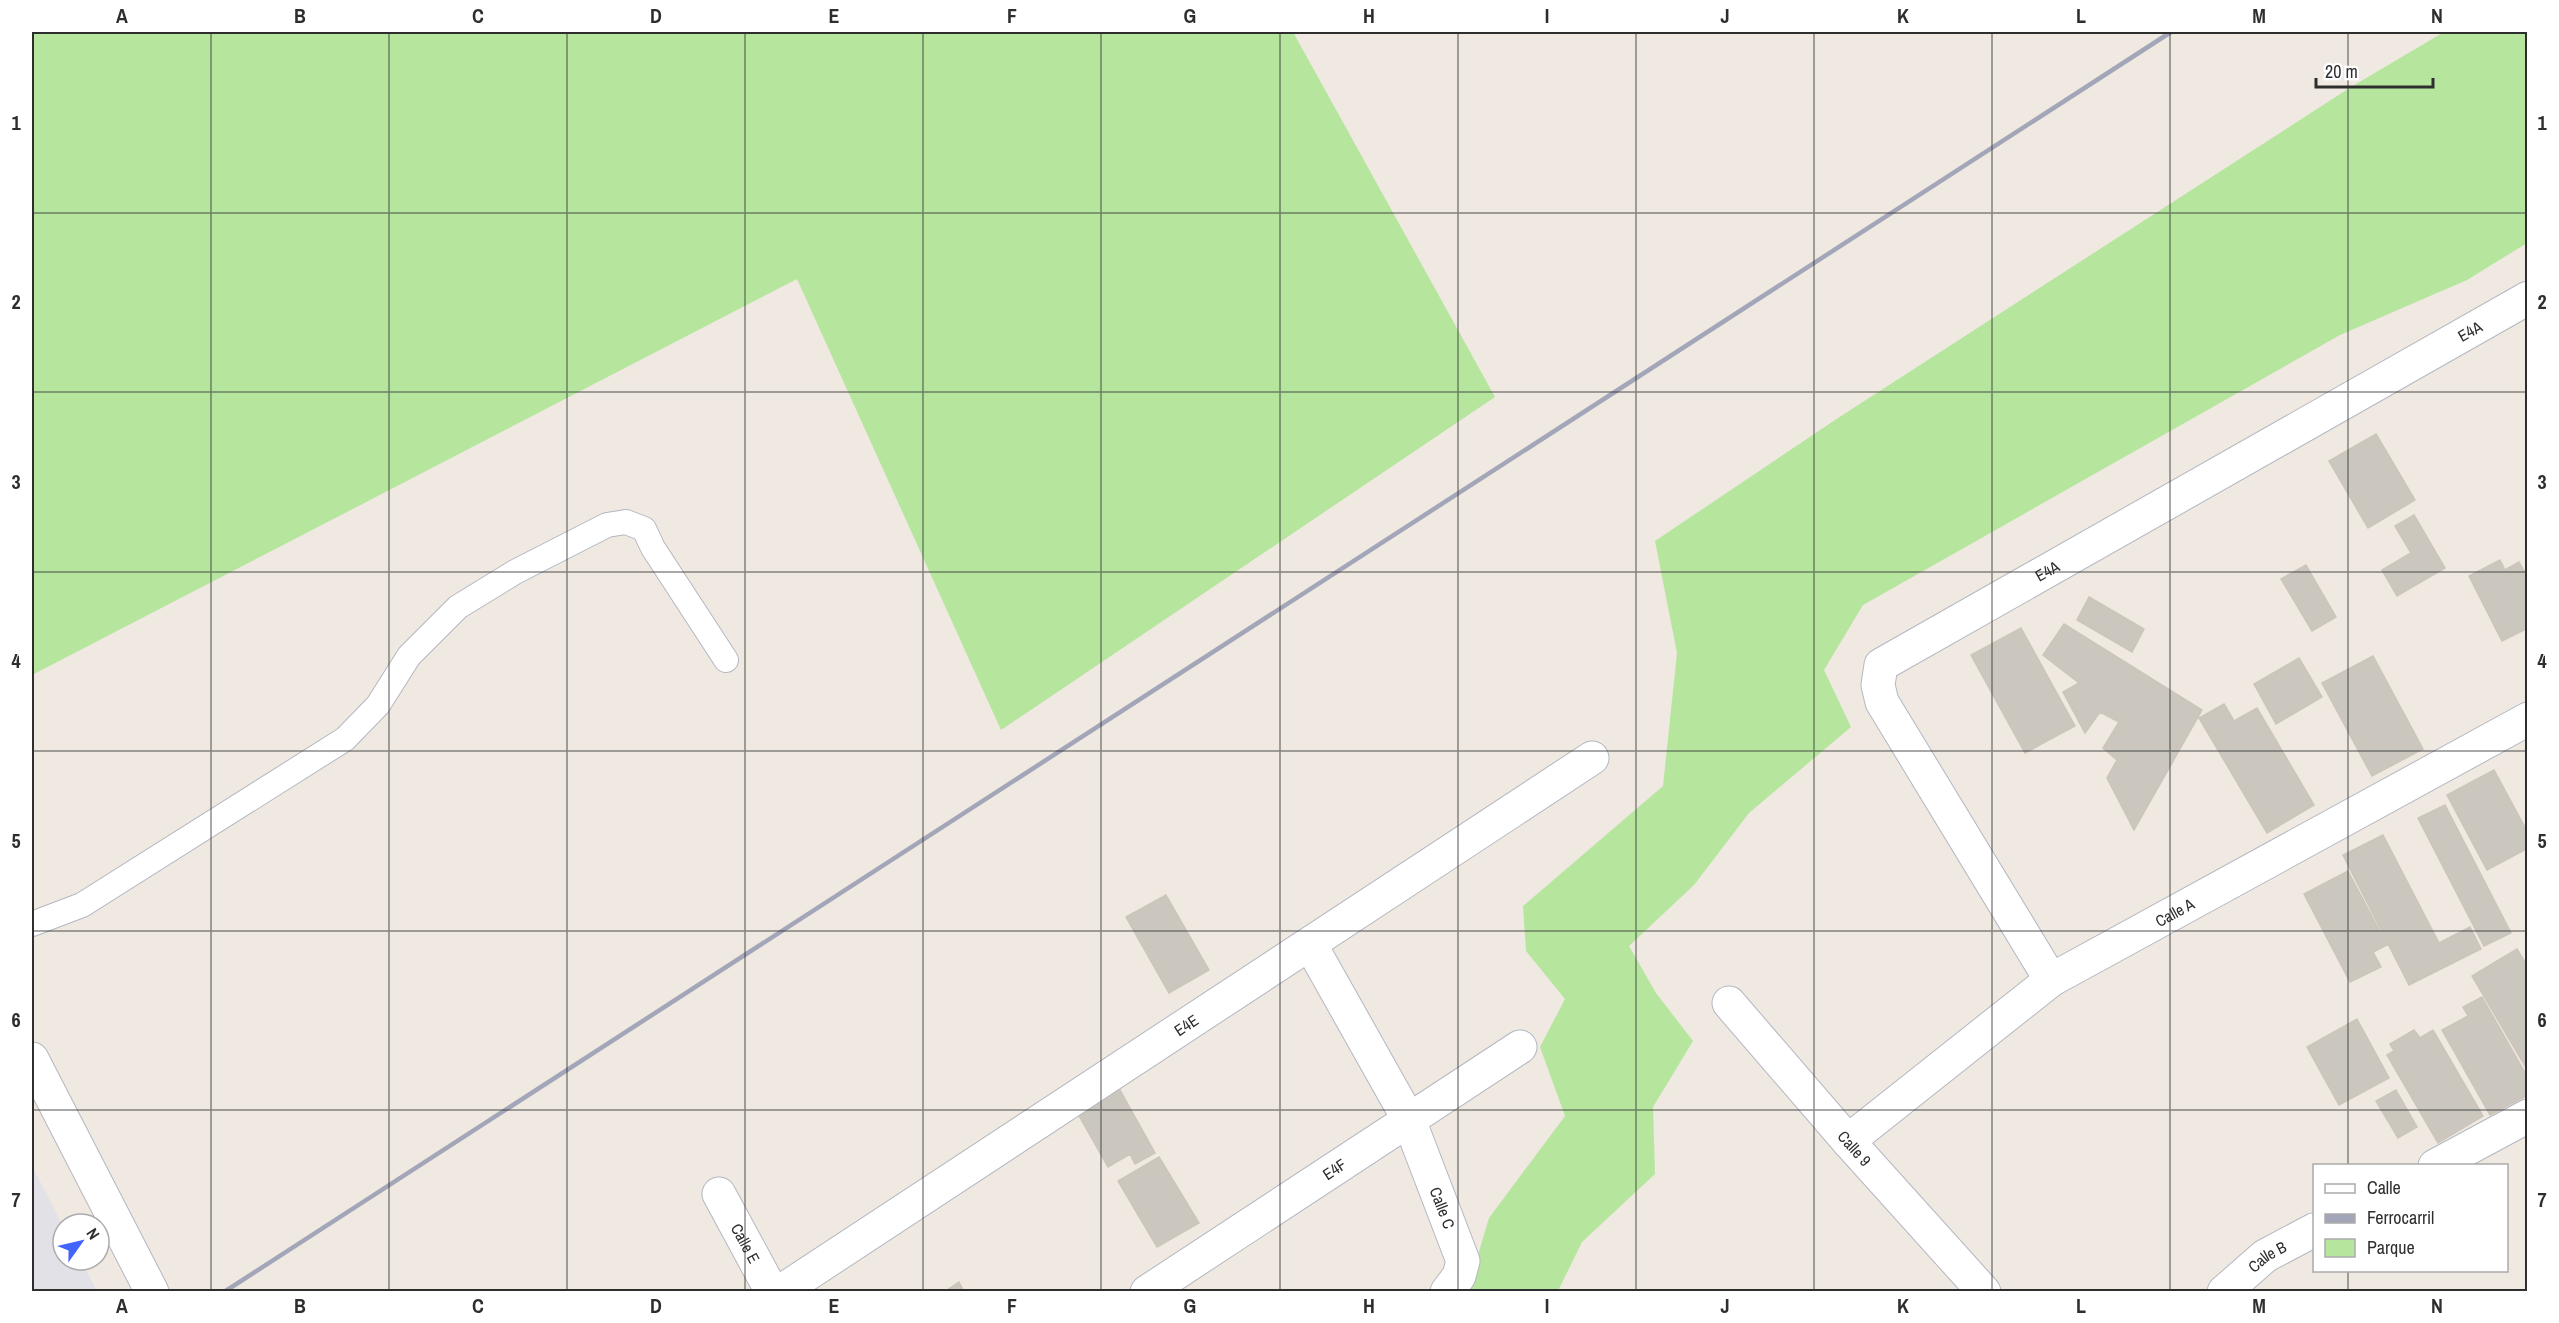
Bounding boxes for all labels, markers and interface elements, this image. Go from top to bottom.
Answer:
text: A [116,2,128,29]
text: B [294,2,306,29]
text: C [472,2,484,29]
text: D [650,2,662,29]
text: E [829,2,840,29]
text: F [1007,2,1017,29]
text: G [1184,2,1196,29]
text: H [1363,2,1375,29]
text: I [1545,2,1549,29]
text: J [1720,2,1730,29]
text: K [1897,2,1909,29]
text: L [2076,2,2086,29]
text: M [2252,2,2266,29]
text: N [2431,2,2443,29]
scale bar [2316,51,2433,89]
text: 20 m [2325,59,2358,84]
text: 1 [11,109,21,136]
text: 1 [2537,109,2547,136]
text: 2 [11,288,21,315]
text: 2 [2537,288,2547,315]
street label: E4A [2454,315,2486,347]
text: 3 [11,468,21,495]
text: 3 [2537,468,2547,495]
street label: E4A [2031,555,2064,586]
text: 4 [11,647,21,674]
text: 4 [2537,647,2547,674]
text: 5 [11,827,21,854]
text: 5 [2537,827,2547,854]
street label: Calle A [2151,893,2198,932]
text: 6 [11,1006,21,1033]
text: 6 [2537,1006,2547,1033]
street label: E4E [1170,1009,1202,1041]
street label: Calle 9 [1833,1126,1876,1171]
street label: E4F [1318,1153,1350,1185]
legend [2313,1164,2508,1272]
text: Calle [2367,1175,2401,1200]
street label: Calle C [1425,1184,1461,1232]
text: 7 [11,1186,21,1213]
text: 7 [2537,1186,2547,1213]
text: Ferrocarril [2367,1205,2434,1230]
north arrow [51,1212,111,1272]
street label: Calle E [726,1219,765,1267]
text: N [82,1224,105,1244]
text: Parque [2367,1235,2415,1260]
street label: Calle B [2243,1236,2290,1277]
text: A [116,1292,128,1319]
text: B [294,1292,306,1319]
text: C [472,1292,484,1319]
text: D [650,1292,662,1319]
text: E [829,1292,840,1319]
text: F [1007,1292,1017,1319]
text: G [1184,1292,1196,1319]
text: H [1363,1292,1375,1319]
text: I [1545,1292,1549,1319]
text: J [1720,1292,1730,1319]
text: K [1897,1292,1909,1319]
text: L [2076,1292,2086,1319]
text: M [2252,1292,2266,1319]
text: N [2431,1292,2443,1319]

